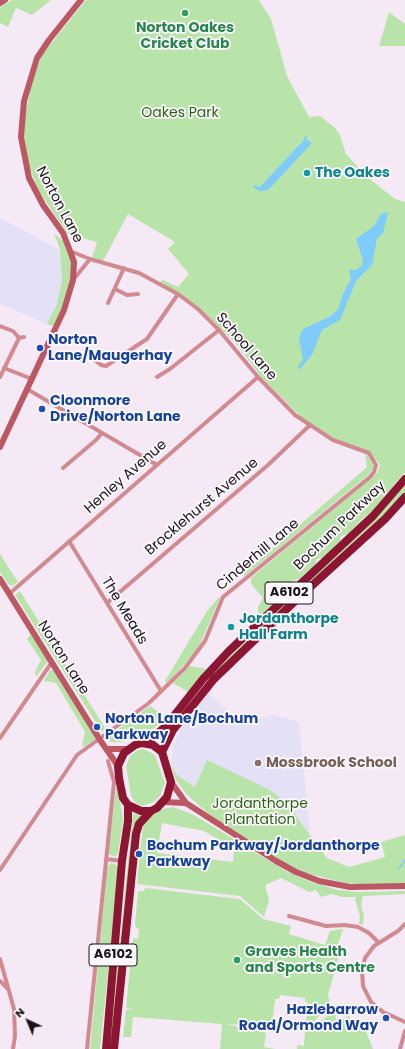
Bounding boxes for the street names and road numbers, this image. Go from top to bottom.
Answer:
street label: Norton Lane [32,164,86,246]
street label: School Lane [212,310,280,384]
street label: Henley Avenue [81,437,171,517]
street label: Brocklehurst Avenue [142,455,262,559]
street label: Bochum Parkway [291,478,389,574]
street label: Cinderhill Lane [213,516,303,594]
street label: The Meads [97,574,151,648]
road number: A6102 [265,582,313,604]
street label: Norton Lane [34,618,92,698]
road number: A6102 [89,944,137,966]

